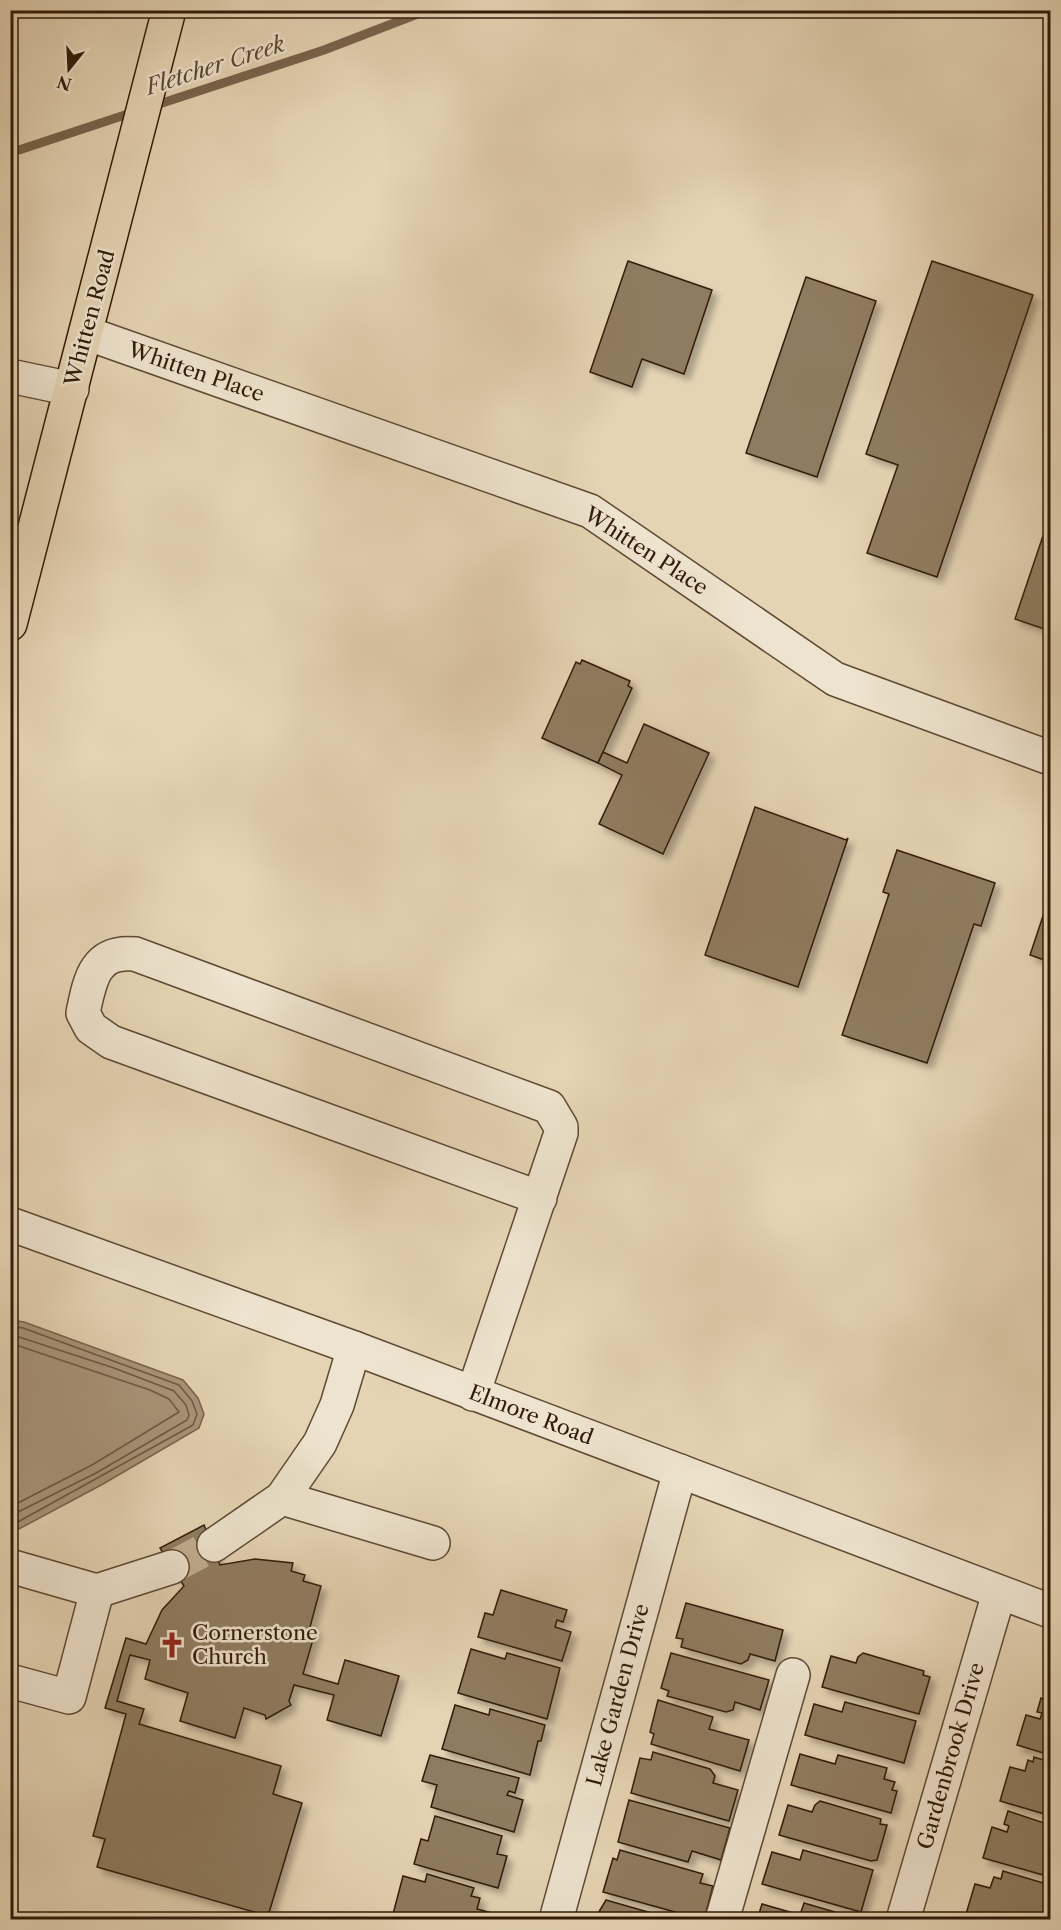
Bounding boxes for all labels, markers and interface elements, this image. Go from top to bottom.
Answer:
water label: Fletcher Creek [140,30,289,101]
north arrow [39,39,99,99]
text: N [55,72,74,95]
street label: Whitten Road [59,247,120,390]
street label: Whitten Place [124,336,268,407]
street label: Whitten Place [579,501,713,600]
street label: Elmore Road [466,1379,597,1450]
street label: Lake Garden Drive [581,1601,654,1789]
place label: Cornerstone Church [192,1620,318,1669]
church icon: Cornerstone Church [157,1630,187,1660]
street label: Gardenbrook Drive [912,1660,989,1852]

